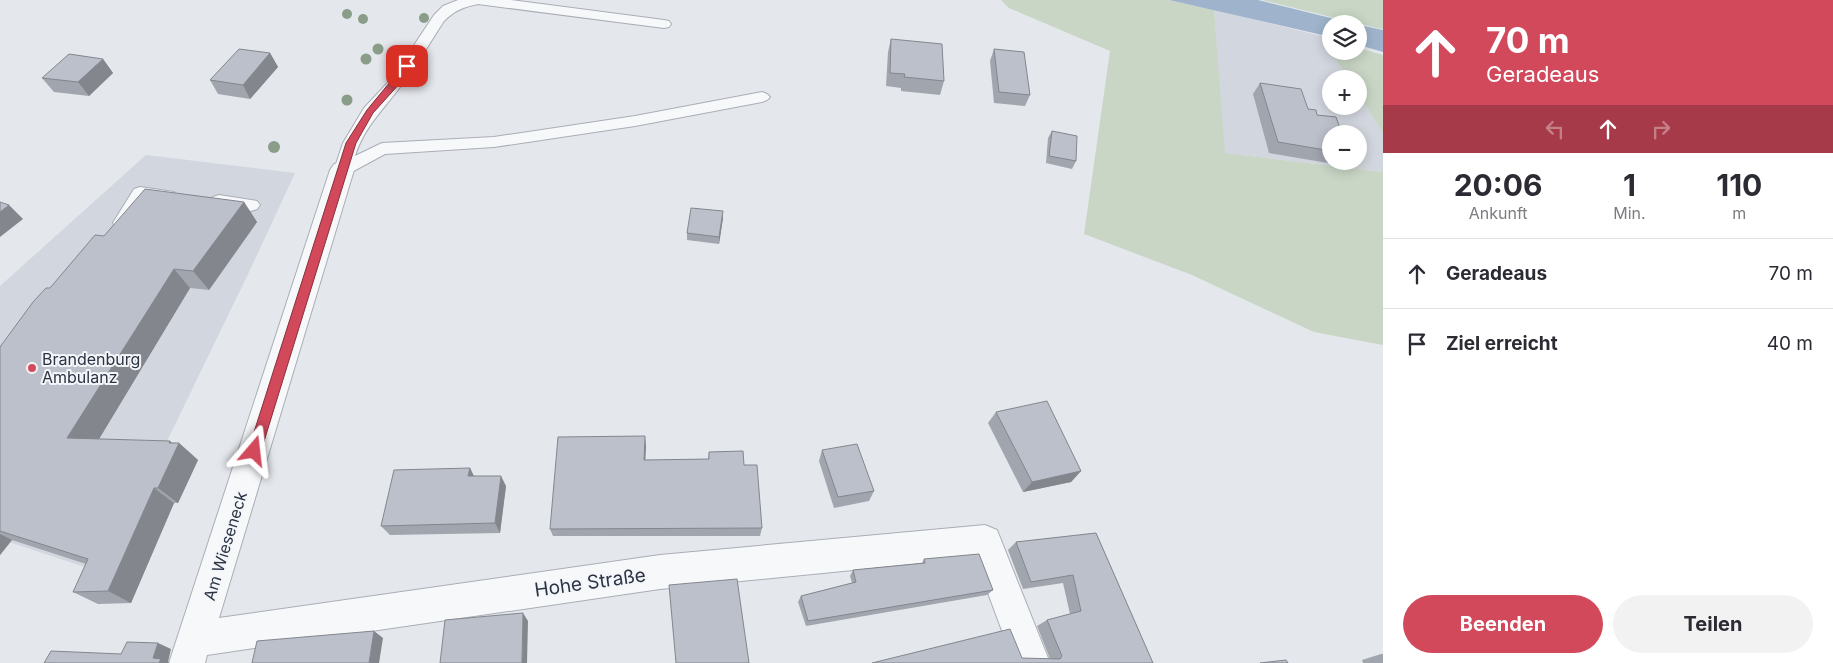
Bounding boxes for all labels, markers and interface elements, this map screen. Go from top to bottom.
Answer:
map controls [1322,15,1367,170]
button: layers [1322,15,1367,60]
text: 70 m [1486,19,1570,61]
icon: ahead [1403,20,1468,85]
pin [386,45,428,87]
icon: arrive [393,52,421,80]
text: Geradeaus [1486,61,1599,87]
button: + [1322,70,1367,115]
icon: left [1541,115,1569,143]
icon: ahead [1594,115,1622,143]
icon: right [1647,115,1675,143]
button: − [1322,125,1367,170]
text: 20:06 [1454,167,1543,203]
text: 1 [1623,167,1636,203]
text: 110 [1716,167,1762,203]
text: Ankunft [1469,203,1527,223]
text: Min. [1613,203,1646,223]
text: m [1732,203,1746,223]
icon: ahead [1403,260,1431,288]
text: Geradeaus [1446,262,1547,285]
text: 70 m [1769,262,1813,285]
icon: arrive [1403,330,1431,358]
text: Ziel erreicht [1446,332,1558,355]
text: 40 m [1767,332,1813,355]
place label: Brandenburg Ambulanz [42,349,140,387]
marker: Brandenburg Ambulanz [26,362,38,374]
position arrow [227,424,279,476]
street label: Am Wieseneck [199,489,251,603]
street label: Hohe Straße [533,563,647,602]
button: Beenden [1403,595,1603,653]
button: Teilen [1613,595,1813,653]

